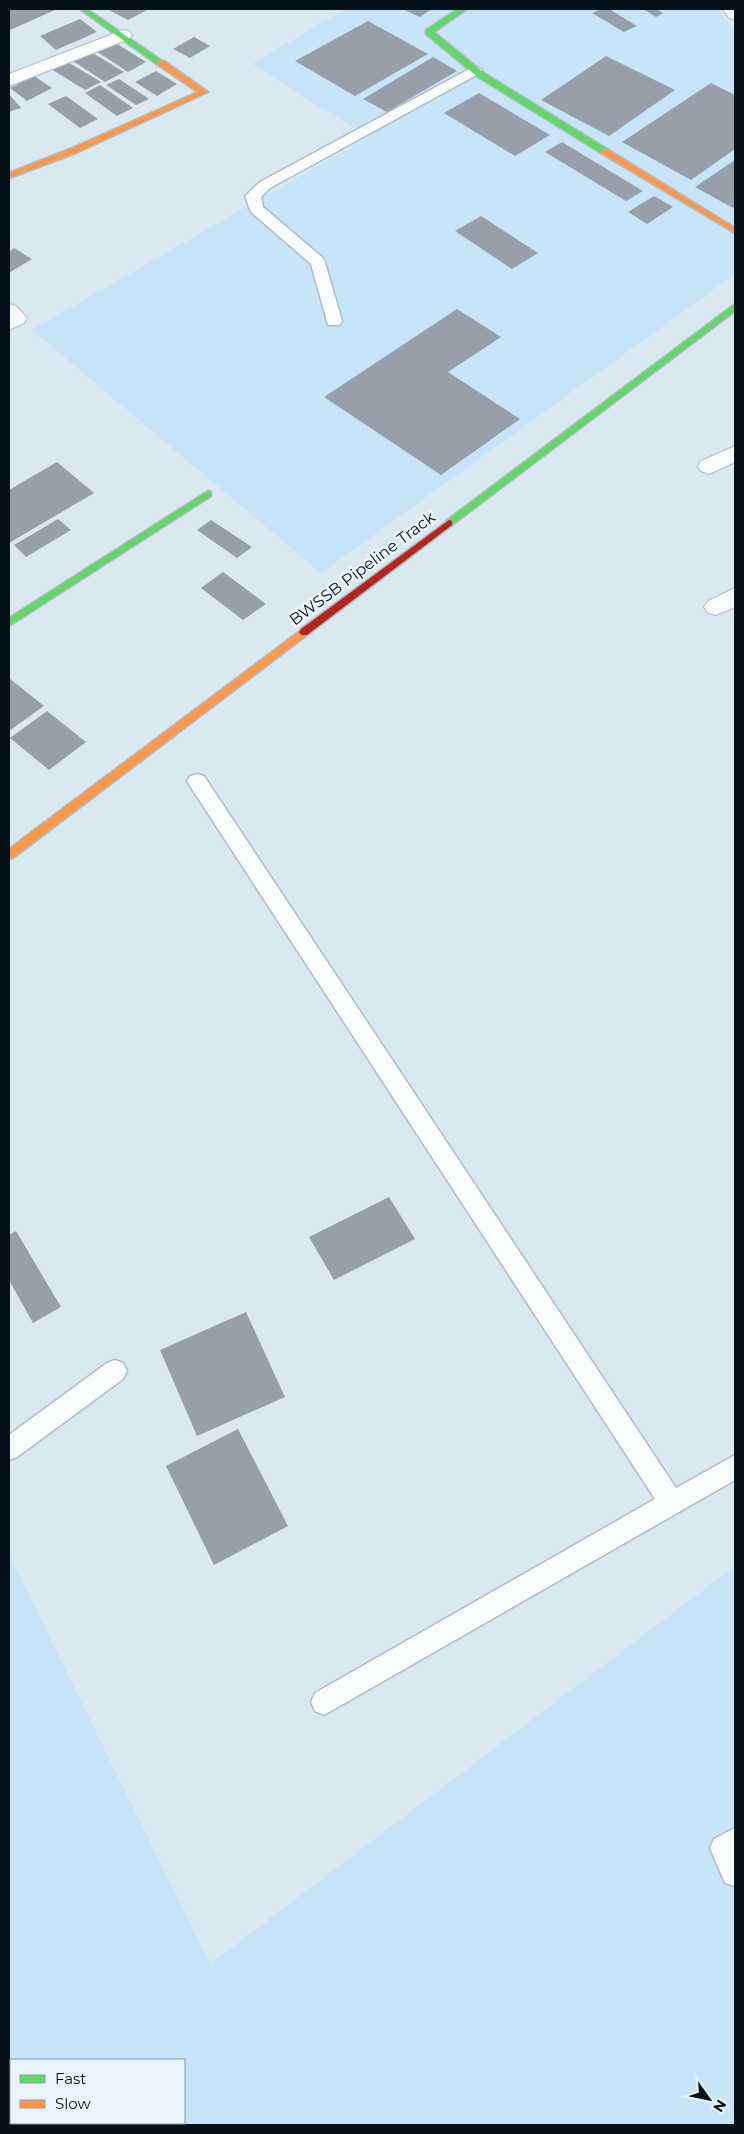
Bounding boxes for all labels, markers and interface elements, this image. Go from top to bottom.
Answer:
street label: BWSSB Pipeline Track [286,507,439,629]
legend [10,2059,185,2124]
text: Fast [55,2069,86,2088]
north arrow [684,2074,734,2124]
text: Slow [55,2094,91,2113]
text: N [709,2096,731,2116]

